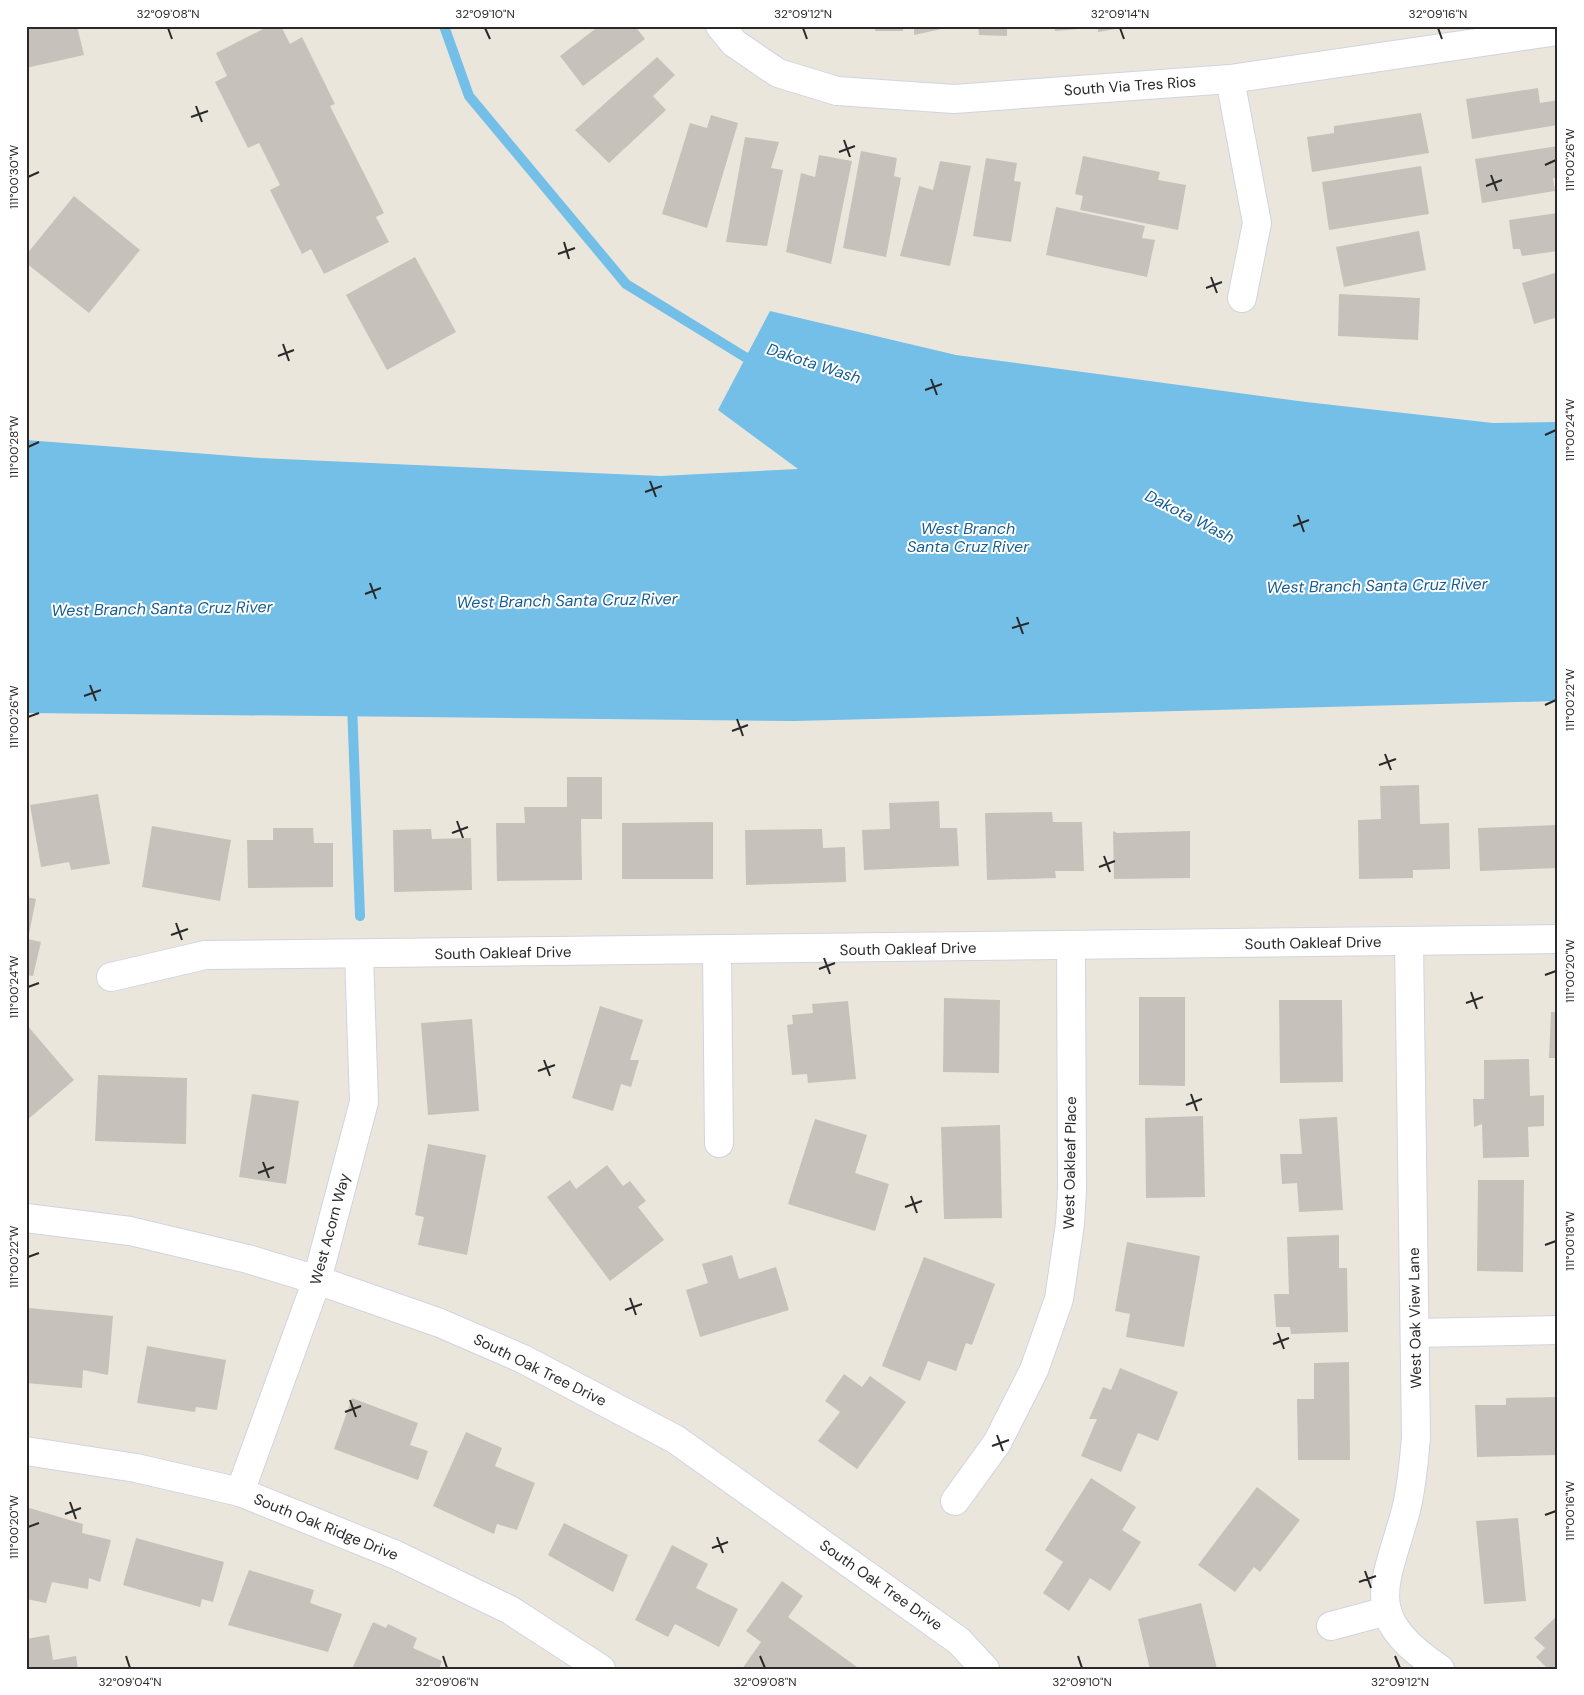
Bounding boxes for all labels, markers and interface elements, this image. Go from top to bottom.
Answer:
text: 32°09'08"N [136,6,200,22]
text: 32°09'10"N [455,6,515,22]
text: 32°09'12"N [774,6,832,22]
text: 32°09'14"N [1091,6,1149,22]
text: 32°09'16"N [1409,6,1467,22]
street label: South Via Tres Rios [1063,71,1197,101]
text: 111°00'26"W [1562,128,1578,192]
text: 111°00'30"W [6,145,22,209]
water label: Dakota Wash [764,338,864,389]
text: 111°00'24"W [1562,398,1578,461]
text: 111°00'28"W [6,415,22,478]
water label: Dakota Wash [1142,485,1238,548]
water label: West Branch Santa Cruz River [907,518,1030,557]
water label: West Branch Santa Cruz River [1266,573,1489,598]
water label: West Branch Santa Cruz River [456,588,679,613]
water label: West Branch Santa Cruz River [51,596,274,621]
text: 111°00'22"W [1562,668,1578,731]
text: 111°00'26"W [6,685,22,749]
street label: South Oakleaf Drive [1245,932,1381,954]
street label: South Oakleaf Drive [840,938,976,960]
text: 111°00'20"W [1562,939,1578,1003]
street label: South Oakleaf Drive [435,942,571,964]
text: 111°00'24"W [6,955,22,1018]
street label: West Oakleaf Place [1059,1096,1081,1230]
street label: West Acorn Way [306,1170,355,1287]
text: 111°00'18"W [1562,1211,1578,1271]
text: 111°00'22"W [6,1225,22,1288]
street label: West Oak View Lane [1404,1247,1426,1389]
street label: South Oak Tree Drive [470,1329,610,1411]
text: 111°00'16"W [1562,1481,1578,1541]
street label: South Oak Ridge Drive [251,1489,401,1565]
text: 111°00'20"W [6,1495,22,1559]
street label: South Oak Tree Drive [816,1535,946,1635]
text: 32°09'04"N [98,1674,162,1690]
text: 32°09'06"N [415,1674,479,1690]
text: 32°09'08"N [733,1674,797,1690]
text: 32°09'10"N [1052,1674,1112,1690]
text: 32°09'12"N [1371,1674,1429,1690]

